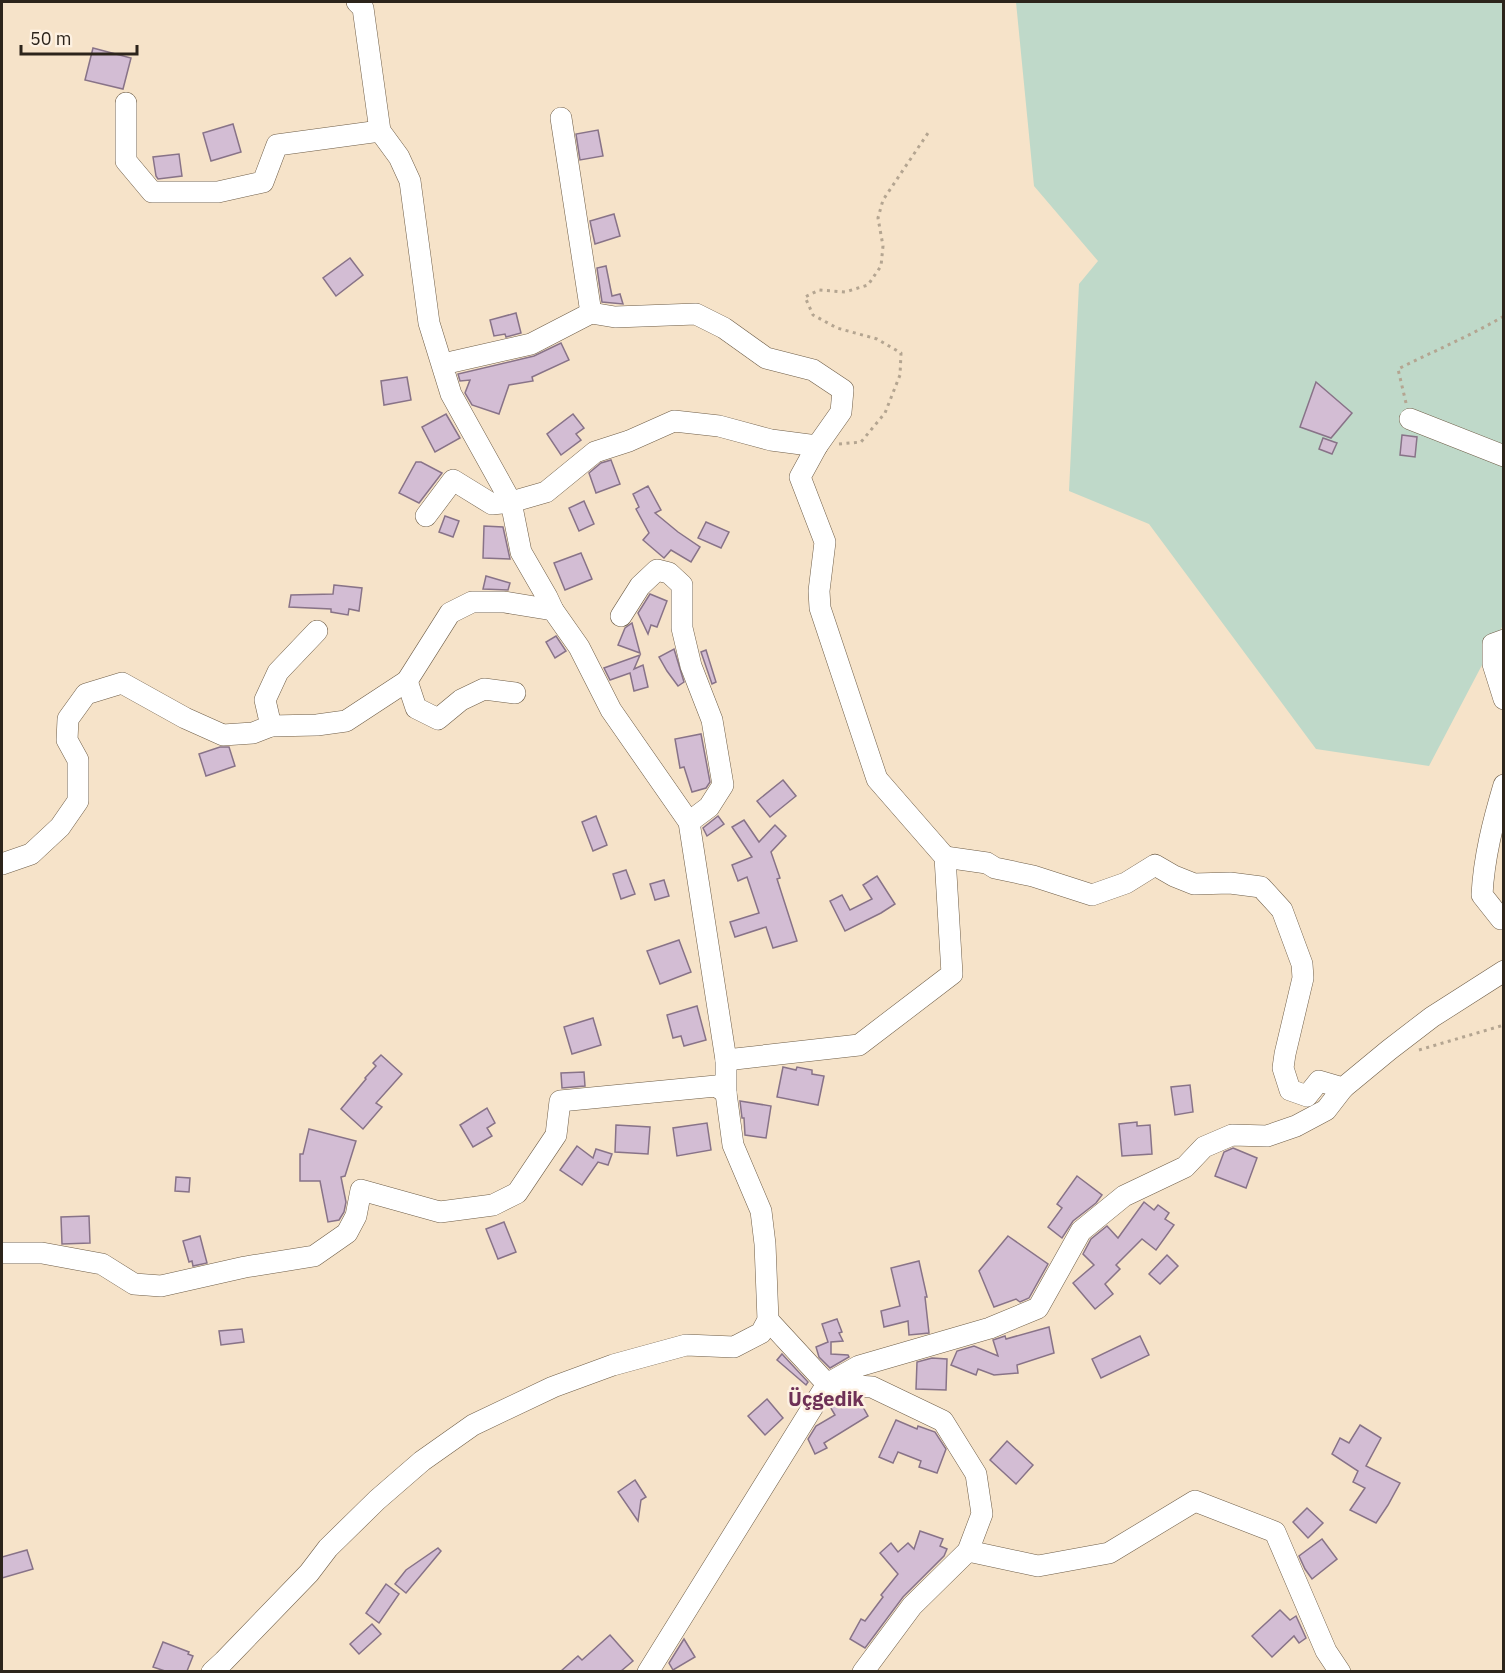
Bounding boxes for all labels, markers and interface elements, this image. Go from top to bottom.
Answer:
scale bar [21,18,136,56]
text: 50 m [30,27,72,50]
district label: Üçgedik [788,1385,864,1412]

